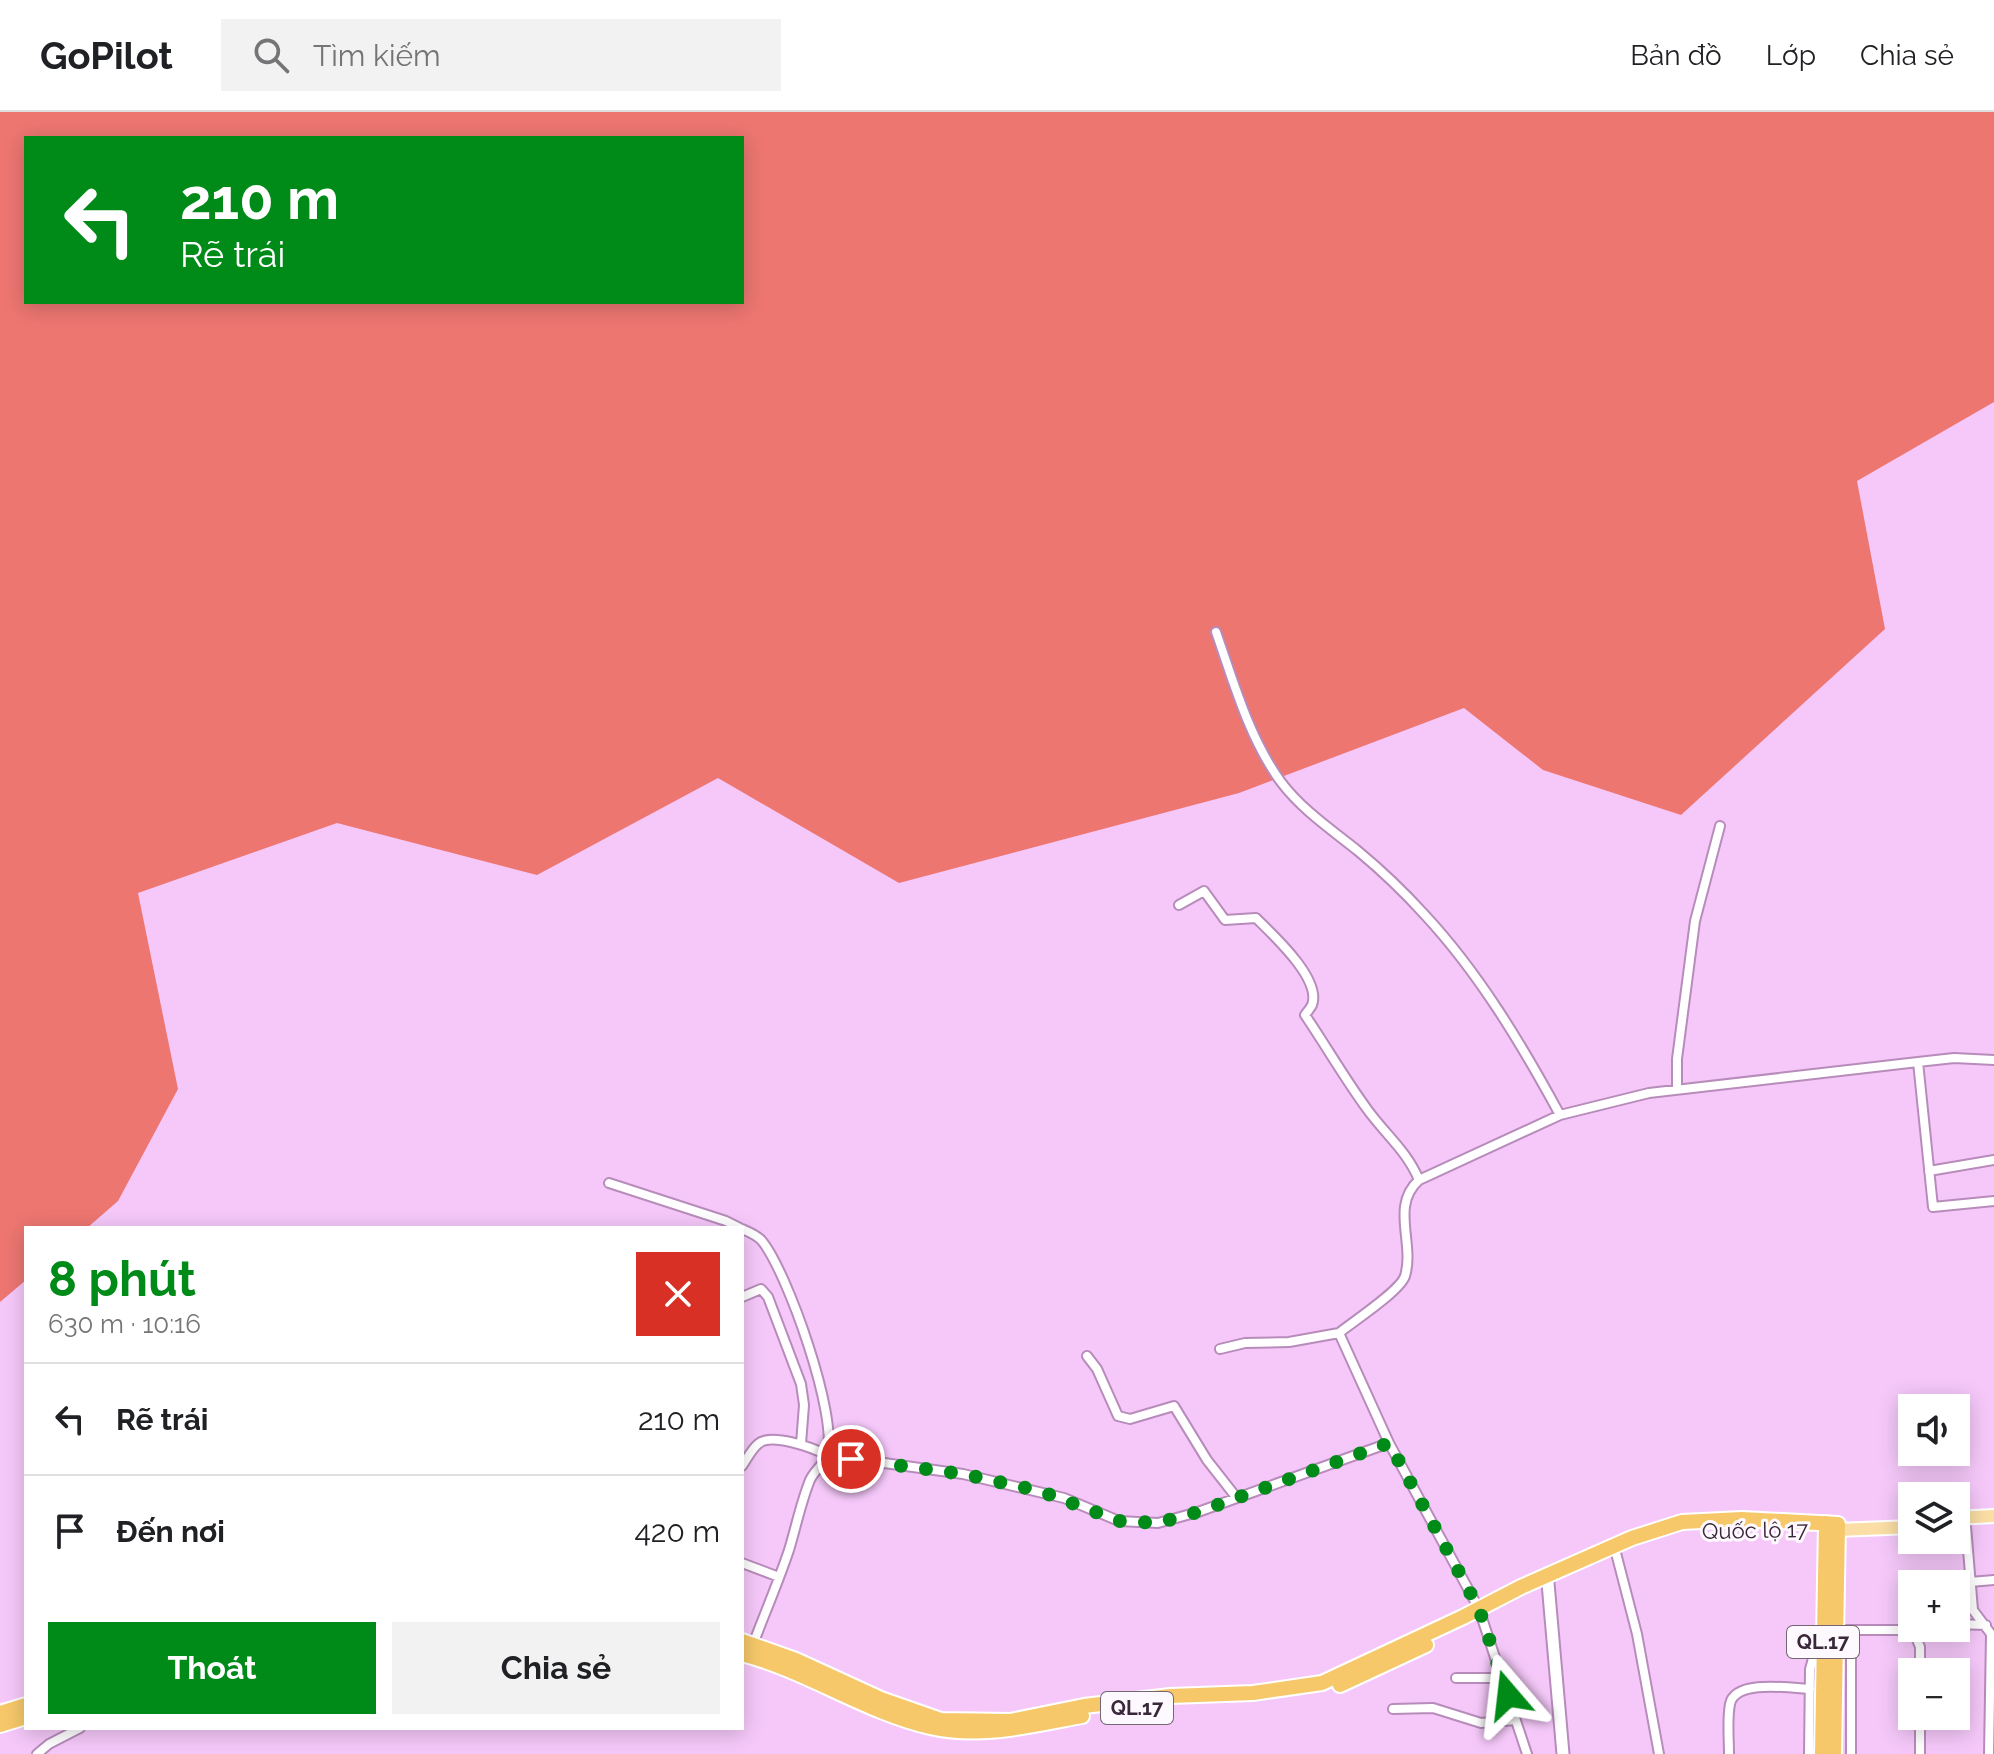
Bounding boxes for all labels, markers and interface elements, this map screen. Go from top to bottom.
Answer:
search box [221,19,781,91]
text: GoPilot [40,33,173,78]
icon: search [249,33,293,77]
text: Tìm kiếm [313,38,441,73]
text: Bản đồ [1630,39,1722,72]
text: Lớp [1766,39,1816,72]
text: Chia sẻ [1860,39,1954,72]
text: 210 m [180,166,339,232]
icon: left [48,168,152,272]
text: Rẽ trái [180,233,285,275]
text: 8 phút [48,1251,196,1307]
button: close [636,1252,720,1336]
text: 630 m · 10:16 [48,1309,201,1339]
map controls [1898,1394,1970,1730]
button: sound [1898,1394,1970,1466]
icon: left [48,1397,92,1441]
text: Rẽ trái [116,1402,209,1437]
text: 210 m [638,1402,720,1437]
pin [817,1425,885,1493]
icon: arrive [829,1437,873,1481]
button: layers [1898,1482,1970,1554]
icon: arrive [48,1509,92,1553]
text: Đến nơi [116,1514,225,1549]
text: 420 m [634,1514,720,1549]
street label: Quốc lộ 17 [1702,1516,1808,1544]
button: + [1898,1570,1970,1642]
button: Thoát [48,1622,376,1714]
button: Chia sẻ [392,1622,720,1714]
road number: QL.17 [1787,1626,1859,1658]
position arrow [1466,1653,1550,1737]
button: − [1898,1658,1970,1730]
road number: QL.17 [1101,1692,1173,1724]

